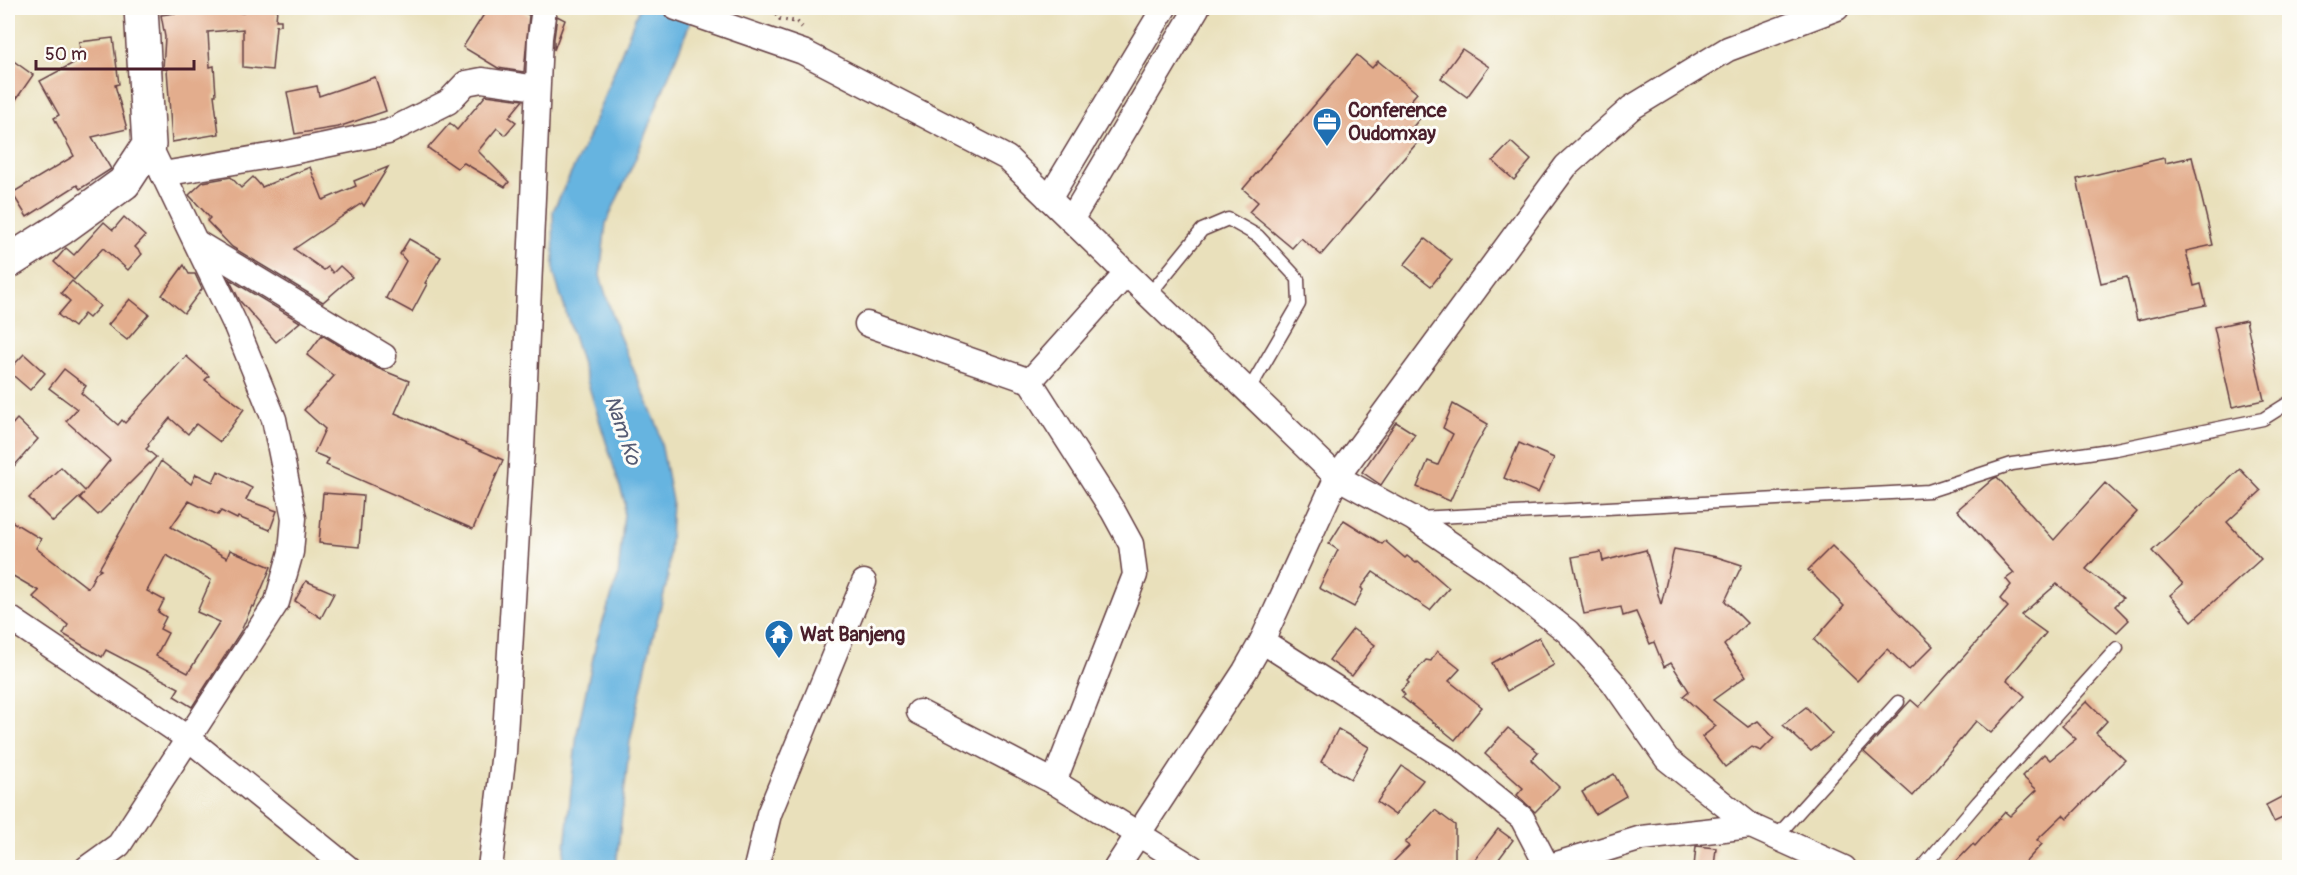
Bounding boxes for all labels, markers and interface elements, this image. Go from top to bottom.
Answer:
scale bar [36,33,194,71]
text: 50 m [45,43,87,66]
place label: Conference Oudomxay [1348,98,1448,146]
office icon: Conference Oudomxay [1311,106,1343,148]
water label: Nam Ko [598,392,647,470]
temple icon: Wat Banjeng [763,618,795,660]
place label: Wat Banjeng [800,622,905,647]

